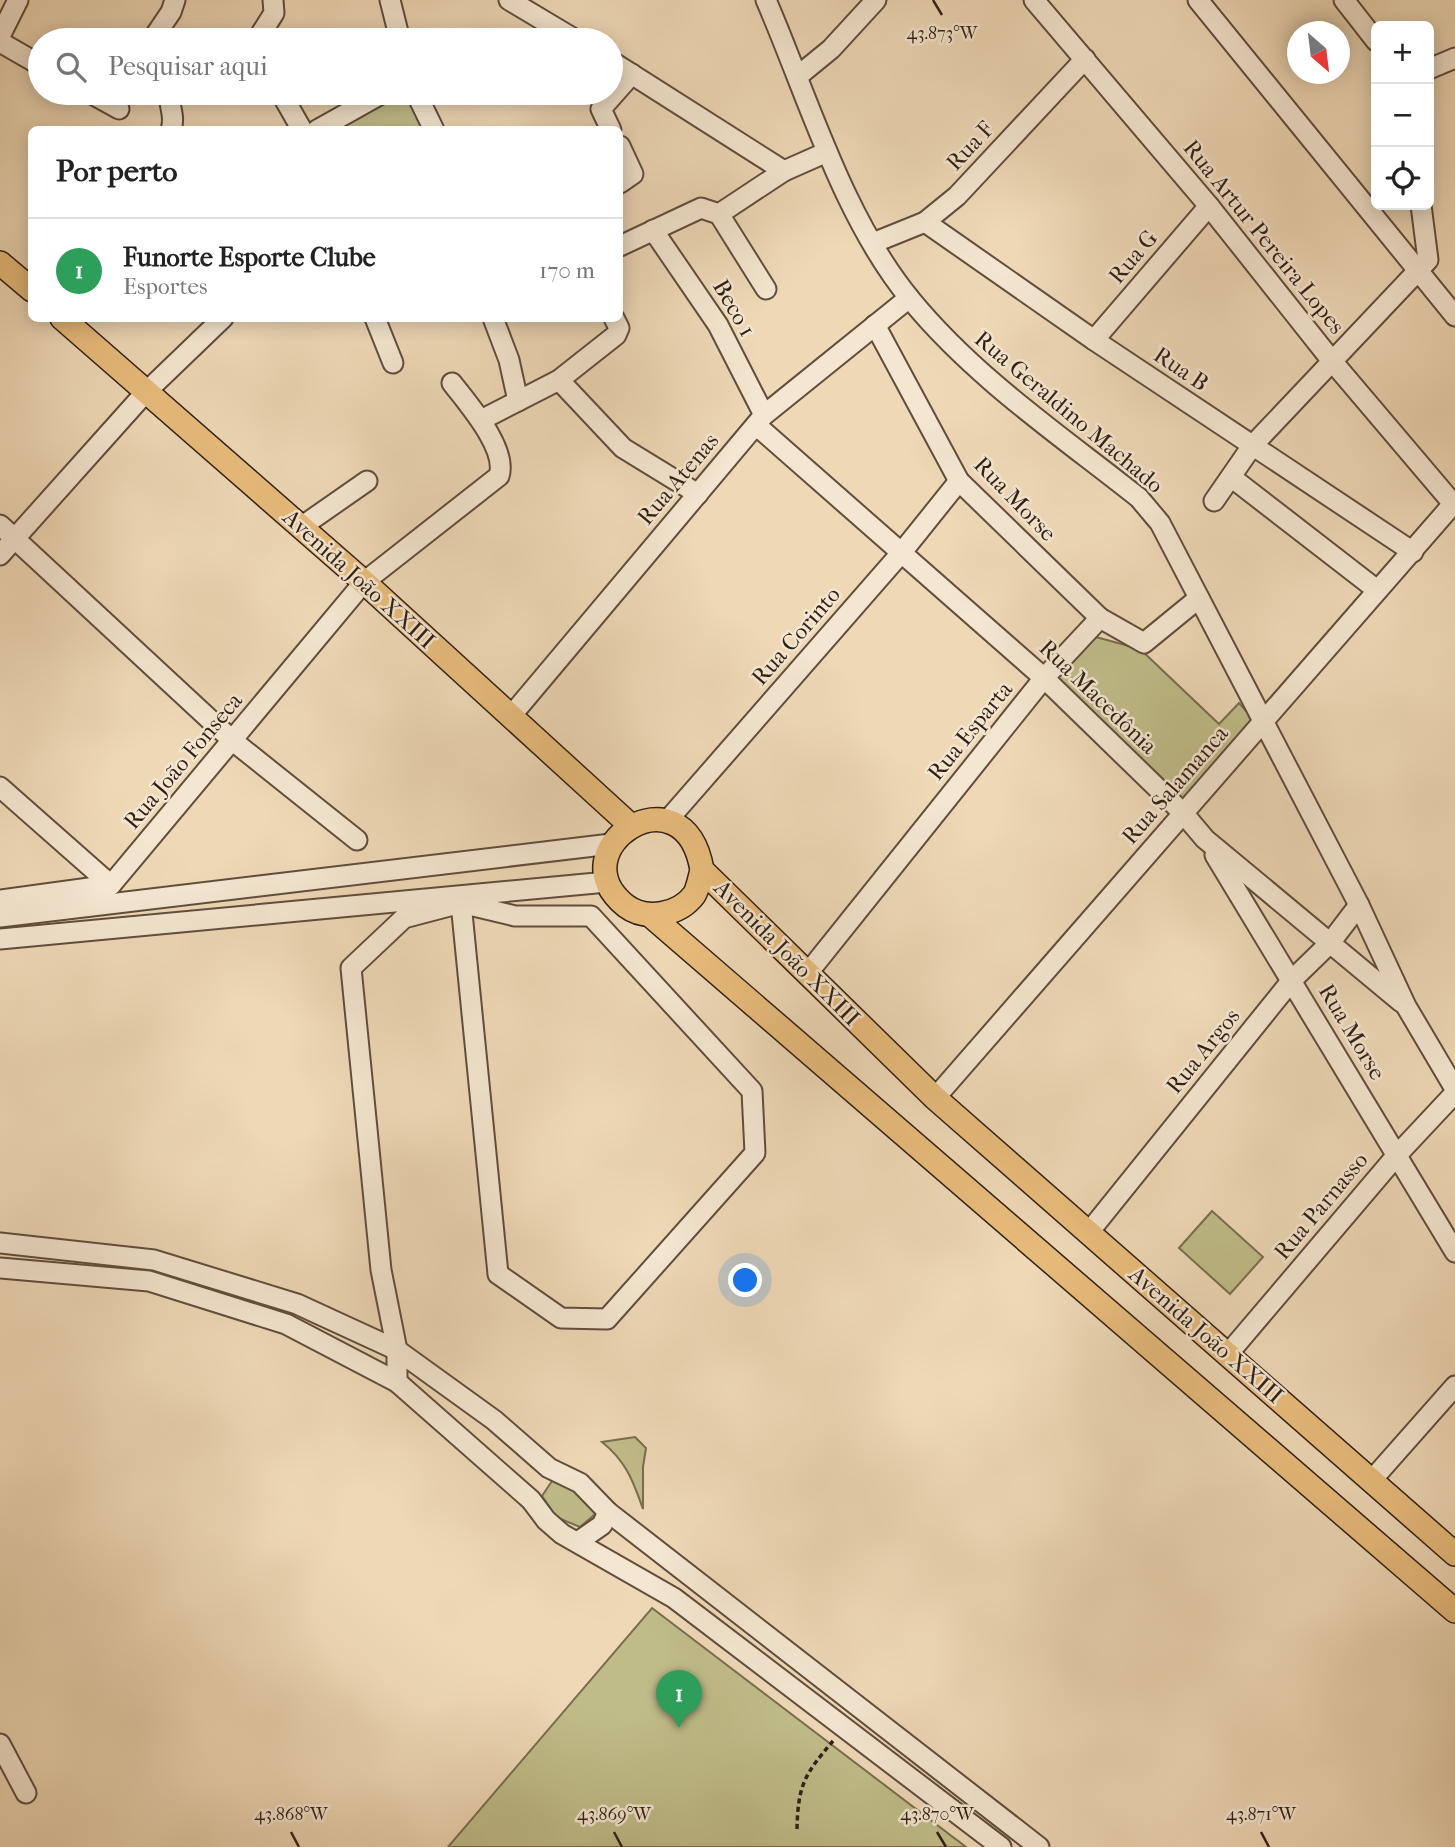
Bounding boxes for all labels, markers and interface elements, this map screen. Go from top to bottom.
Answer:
north arrow [1287,21,1350,84]
map controls [1371,21,1434,210]
button: + [1371,21,1434,84]
text: 43.873°W [907,23,979,44]
search box [28,28,623,105]
icon: search [52,48,90,86]
text: Pesquisar aqui [108,51,268,82]
button: − [1371,84,1434,147]
street label: Rua F [941,116,999,176]
street label: Rua Artur Pereira Lopes [1177,135,1351,339]
button: locate [1371,147,1434,210]
text: Por perto [56,154,178,189]
street label: Rua G [1103,225,1163,289]
text: Funorte Esporte Clube [123,242,376,273]
text: 1 [75,257,83,284]
text: 170 m [539,257,595,284]
text: Esportes [123,273,208,300]
street label: Beco 1 [707,275,761,341]
street label: Rua Geraldino Machado [969,325,1169,499]
street label: Rua B [1149,341,1213,397]
street label: Rua Atenas [632,428,724,530]
street label: Rua Morse [968,451,1062,547]
street label: Avenida João XXIII [277,503,441,654]
street label: Rua Corinto [746,581,846,691]
street label: Rua Macedônia [1034,634,1163,760]
street label: Rua Esparta [922,676,1018,786]
street label: Rua João Fonseca [118,687,248,835]
street label: Rua Salamanca [1116,720,1234,850]
street label: Avenida João XXIII [708,874,866,1032]
street label: Rua Morse [1313,979,1391,1085]
street label: Rua Argos [1160,1003,1246,1099]
street label: Rua Parnasso [1268,1147,1374,1265]
street label: Avenida João XXIII [1123,1260,1289,1409]
your location [728,1263,762,1297]
pin: 1 [656,1670,702,1728]
text: 43.868°W [254,1804,329,1825]
text: 43.869°W [577,1804,652,1825]
text: 43.870°W [900,1804,975,1825]
text: 43.871°W [1226,1804,1297,1825]

